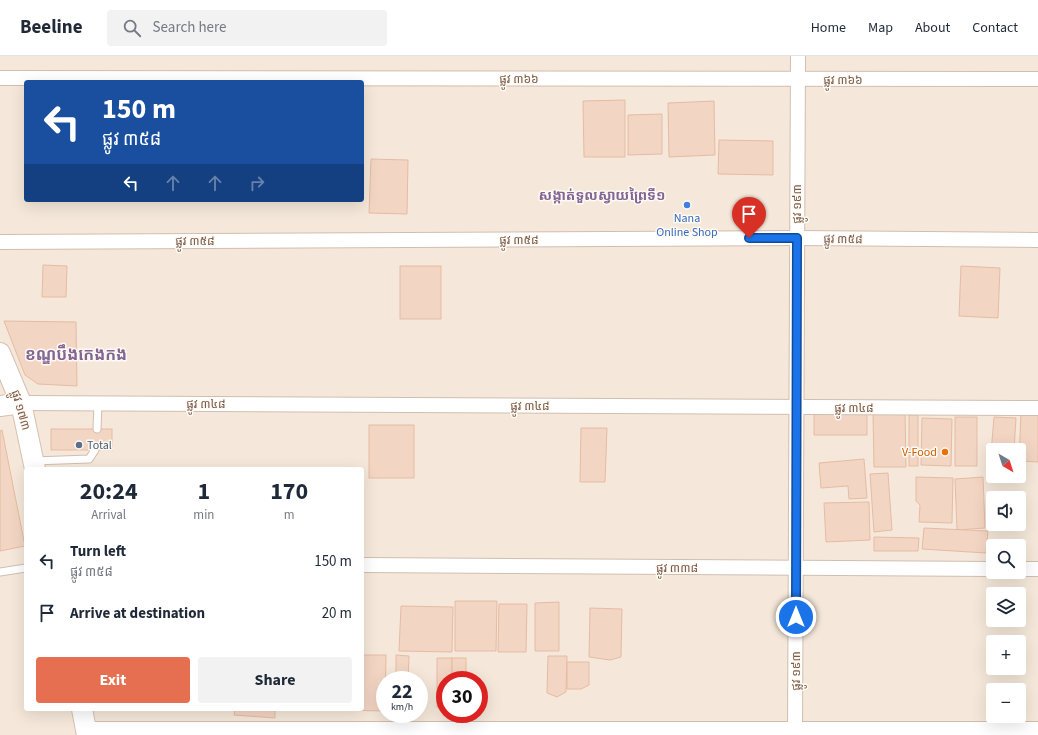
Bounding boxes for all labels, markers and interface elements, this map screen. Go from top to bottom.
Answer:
search box [107,10,387,46]
text: Beeline [20,14,83,41]
icon: search [121,17,143,39]
text: Search here [153,17,227,38]
text: Home [811,18,846,38]
text: Map [868,18,893,38]
text: About [915,18,950,38]
text: Contact [972,18,1018,38]
street label: ផ្លូវ ៣៦៦ [499,71,539,90]
street label: ផ្លូវ ៣៦៦ [823,72,863,91]
text: 150 m [102,89,176,129]
icon: left [36,96,88,148]
text: ផ្លូវ ៣៥៨ [102,127,161,152]
icon: left [120,172,142,194]
icon: ahead [162,172,184,194]
icon: ahead [204,172,226,194]
icon: right [246,172,268,194]
street label: ផ្លូវ ១៩៣ [789,184,808,224]
district label: សង្កាត់ទួលស្វាយព្រៃទី១ [539,186,665,206]
pin [732,197,766,238]
marker: Nana Online Shop [682,200,692,210]
icon: arrive [738,203,760,225]
place label: Nana Online Shop [656,210,718,241]
street label: ផ្លូវ ៣៥៨ [823,231,863,250]
street label: ផ្លូវ ៣៥៨ [499,232,539,251]
street label: ផ្លូវ ៣៥៨ [175,233,215,252]
district label: ខណ្ឌបឹងកេងកង [25,344,127,366]
street label: ផ្លូវ ១៧៣ [5,388,34,433]
street label: ផ្លូវ ៣៤៨ [186,396,226,415]
street label: ផ្លូវ ៣៤៨ [510,398,550,417]
street label: ផ្លូវ ៣៤៨ [834,400,874,419]
place label: Total [87,437,112,454]
marker: Total [74,440,84,450]
north arrow [986,443,1026,483]
map controls [986,443,1026,723]
place label: V-Food [902,444,937,461]
marker: V-Food [940,447,950,457]
text: 20:24 [80,474,138,509]
text: 1 [198,474,210,509]
text: 170 [270,474,308,509]
button: sound [986,491,1026,531]
text: Arrival [91,506,126,524]
text: min [193,506,214,524]
text: m [284,506,295,524]
button: search [986,539,1026,579]
text: Turn left [70,541,126,562]
icon: left [36,550,58,572]
text: 150 m [314,551,352,572]
street label: ផ្លូវ ៣៣៨ [656,560,698,579]
text: ផ្លូវ ៣៥៨ [70,563,113,581]
button: layers [986,587,1026,627]
position arrow [775,596,817,638]
icon: arrive [36,602,58,624]
text: Arrive at destination [70,603,205,624]
text: 20 m [322,603,352,624]
button: + [986,635,1026,675]
street label: ផ្លូវ ១៩៣ [788,651,807,691]
button: Exit [36,657,190,703]
button: Share [198,657,352,703]
speed limit sign: 30 [436,671,488,723]
text: 22 [391,678,413,706]
button: − [986,683,1026,723]
text: km/h [391,700,413,714]

